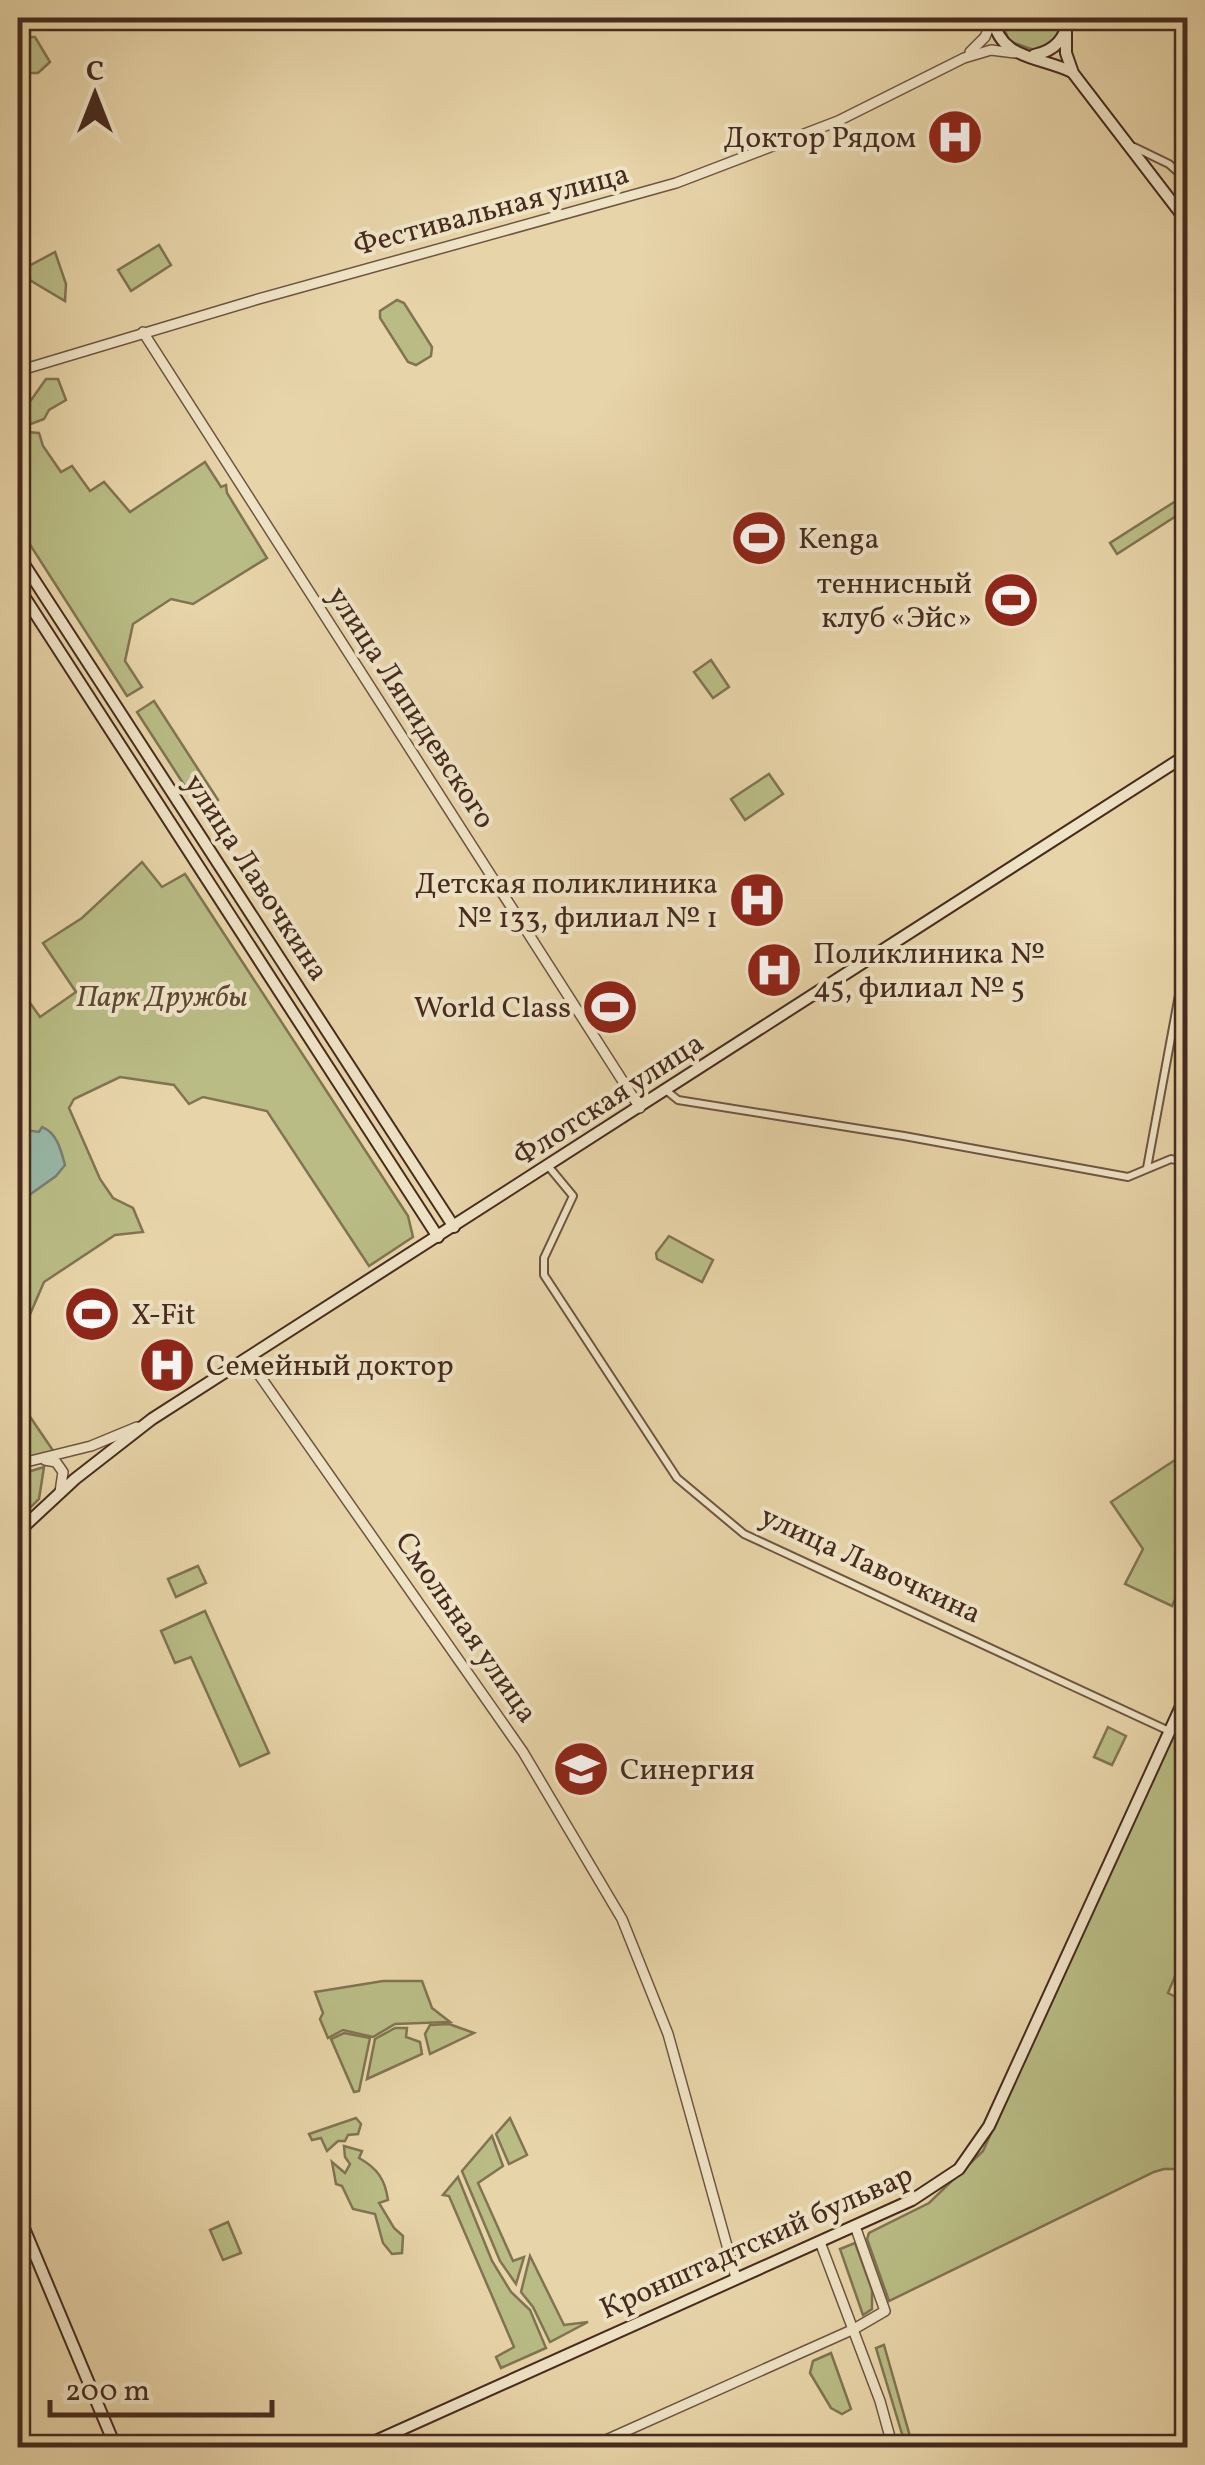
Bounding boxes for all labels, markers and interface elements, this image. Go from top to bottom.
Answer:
north arrow [45,45,145,145]
text: С [86,53,104,92]
hospital icon: Доктор Рядом [925,107,985,167]
place label: Доктор Рядом [724,118,916,160]
street label: Фестивальная улица [349,154,634,268]
sports icon: Kenga [729,508,789,568]
place label: Kenga [798,519,880,561]
place label: теннисный клуб «Эйс» [817,564,972,640]
sports icon: теннисный клуб «Эйс» [981,570,1041,630]
street label: улица Ляпидевского [316,579,505,837]
street label: улица Лавочкина [172,766,338,990]
place label: Детская поликлиника № 133, филиал № 1 [415,864,718,940]
hospital icon: Детская поликлиника № 133, филиал № 1 [727,870,787,930]
place label: Поликлиника № 45, филиал № 5 [813,934,1045,1010]
hospital icon: Поликлиника № 45, филиал № 5 [744,940,804,1000]
park label: Парк Дружбы [76,977,248,1019]
sports icon: World Class [580,977,640,1037]
place label: World Class [414,988,571,1030]
street label: Флотская улица [505,1023,713,1178]
sports icon: X-Fit [62,1284,122,1344]
place label: X-Fit [131,1295,196,1337]
hospital icon: Семейный доктор [137,1335,197,1395]
place label: Семейный доктор [206,1346,454,1388]
street label: улица Лавочкина [753,1496,988,1635]
street label: Смольная улица [384,1524,547,1732]
school or university icon: Синергия [551,1739,611,1799]
place label: Синергия [620,1750,755,1792]
street label: Кронштадтский бульвар [594,2155,920,2331]
scale bar [50,2355,272,2417]
text: 200 m [65,2371,150,2413]

